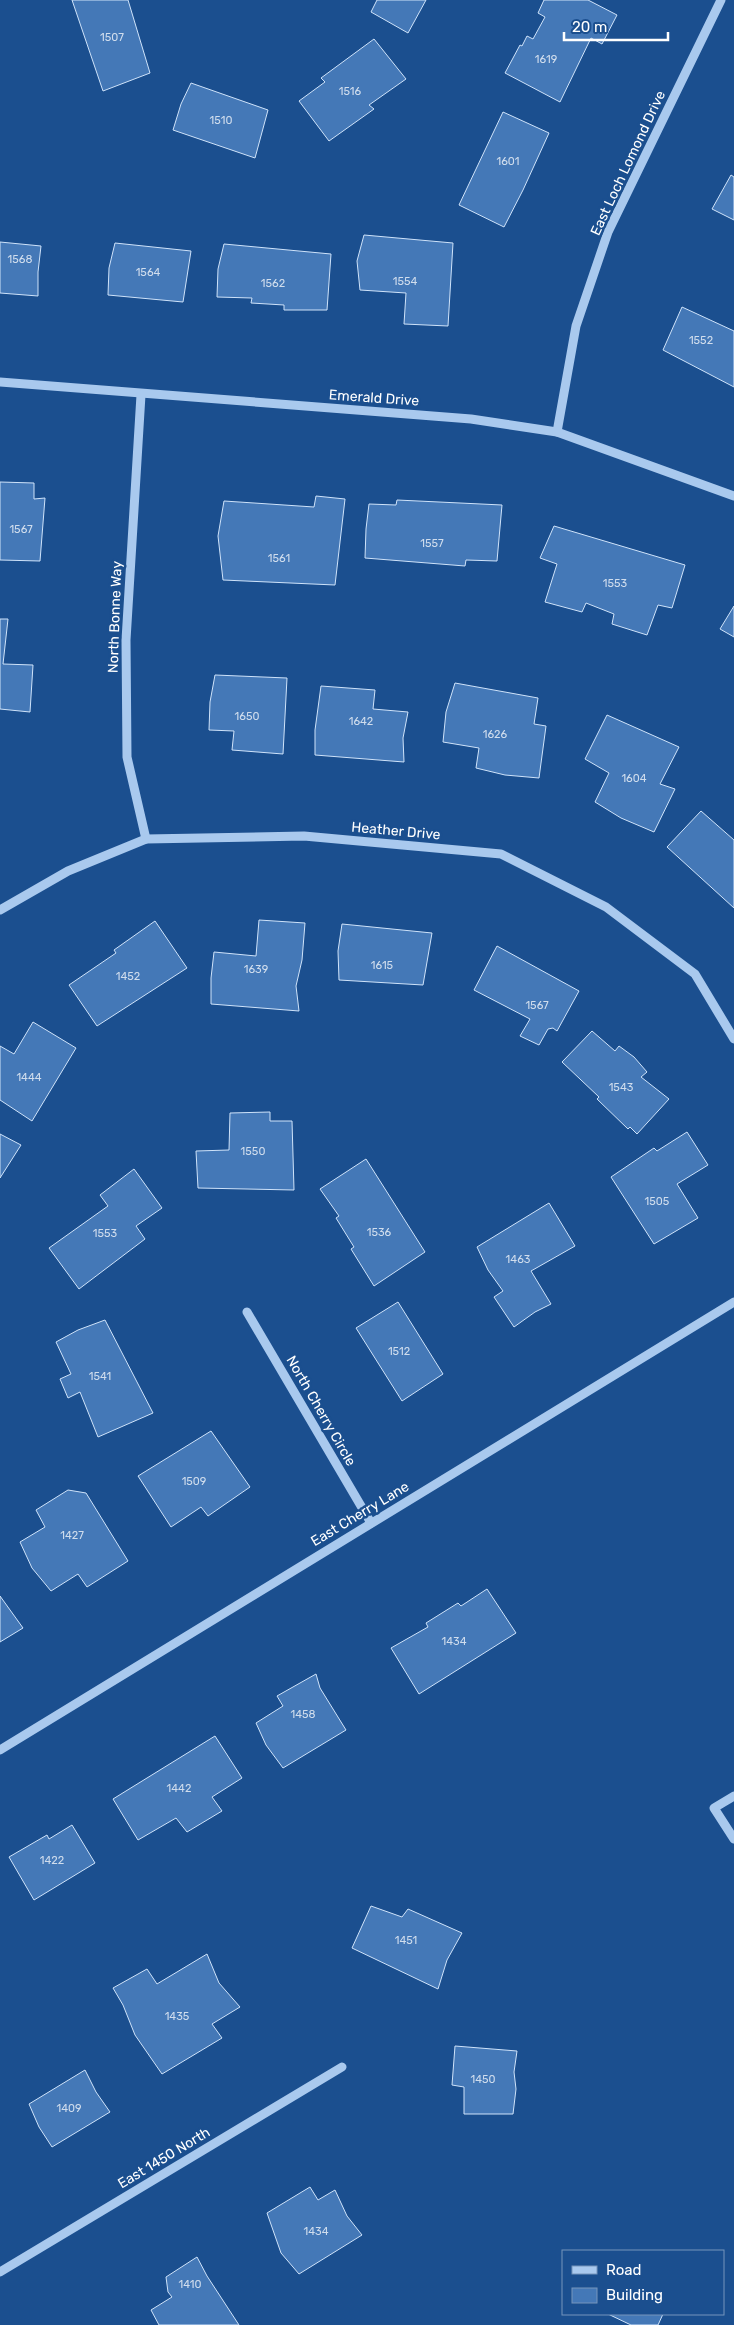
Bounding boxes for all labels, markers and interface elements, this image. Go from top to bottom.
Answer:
scale bar [564,10,668,42]
text: 20 m [572,18,607,36]
house number: 1507 [100,31,124,44]
house number: 1619 [535,53,557,66]
house number: 1516 [339,85,362,98]
street label: East Loch Lomond Drive [587,88,669,238]
house number: 1510 [210,114,232,127]
house number: 1601 [496,155,520,168]
house number: 1568 [8,253,32,266]
house number: 1564 [136,266,161,279]
house number: 1554 [393,275,417,288]
house number: 1562 [261,277,285,290]
house number: 1552 [689,334,713,347]
street label: Emerald Drive [328,386,420,410]
house number: 1567 [9,523,33,536]
house number: 1557 [420,537,444,550]
house number: 1561 [268,552,290,565]
street label: North Bonne Way [105,560,125,673]
house number: 1553 [603,577,628,590]
house number: 1650 [235,710,259,723]
house number: 1642 [349,715,373,728]
house number: 1626 [483,728,508,741]
house number: 1604 [621,772,647,785]
street label: Heather Drive [351,819,441,843]
house number: 1615 [371,959,394,972]
house number: 1639 [244,963,268,976]
house number: 1452 [116,970,140,983]
house number: 1567 [525,999,549,1012]
house number: 1444 [16,1071,42,1084]
house number: 1543 [609,1081,634,1094]
house number: 1550 [241,1145,265,1158]
house number: 1505 [645,1195,670,1208]
house number: 1536 [367,1226,392,1239]
house number: 1553 [93,1227,118,1240]
house number: 1463 [506,1253,531,1266]
house number: 1512 [388,1345,410,1358]
street label: North Cherry Circle [283,1353,360,1469]
house number: 1541 [89,1370,111,1383]
house number: 1509 [182,1475,206,1488]
street label: East Cherry Lane [308,1478,412,1550]
house number: 1427 [60,1529,84,1542]
house number: 1434 [442,1635,467,1648]
house number: 1458 [290,1708,316,1721]
house number: 1442 [167,1782,191,1795]
house number: 1422 [40,1854,64,1867]
house number: 1451 [395,1934,417,1947]
house number: 1435 [165,2010,190,2023]
house number: 1450 [470,2073,496,2086]
house number: 1409 [56,2102,82,2115]
street label: East 1450 North [115,2124,213,2192]
house number: 1434 [304,2225,329,2238]
legend [562,2250,724,2315]
text: Road [606,2261,642,2279]
house number: 1410 [178,2278,202,2291]
text: Building [606,2286,663,2304]

